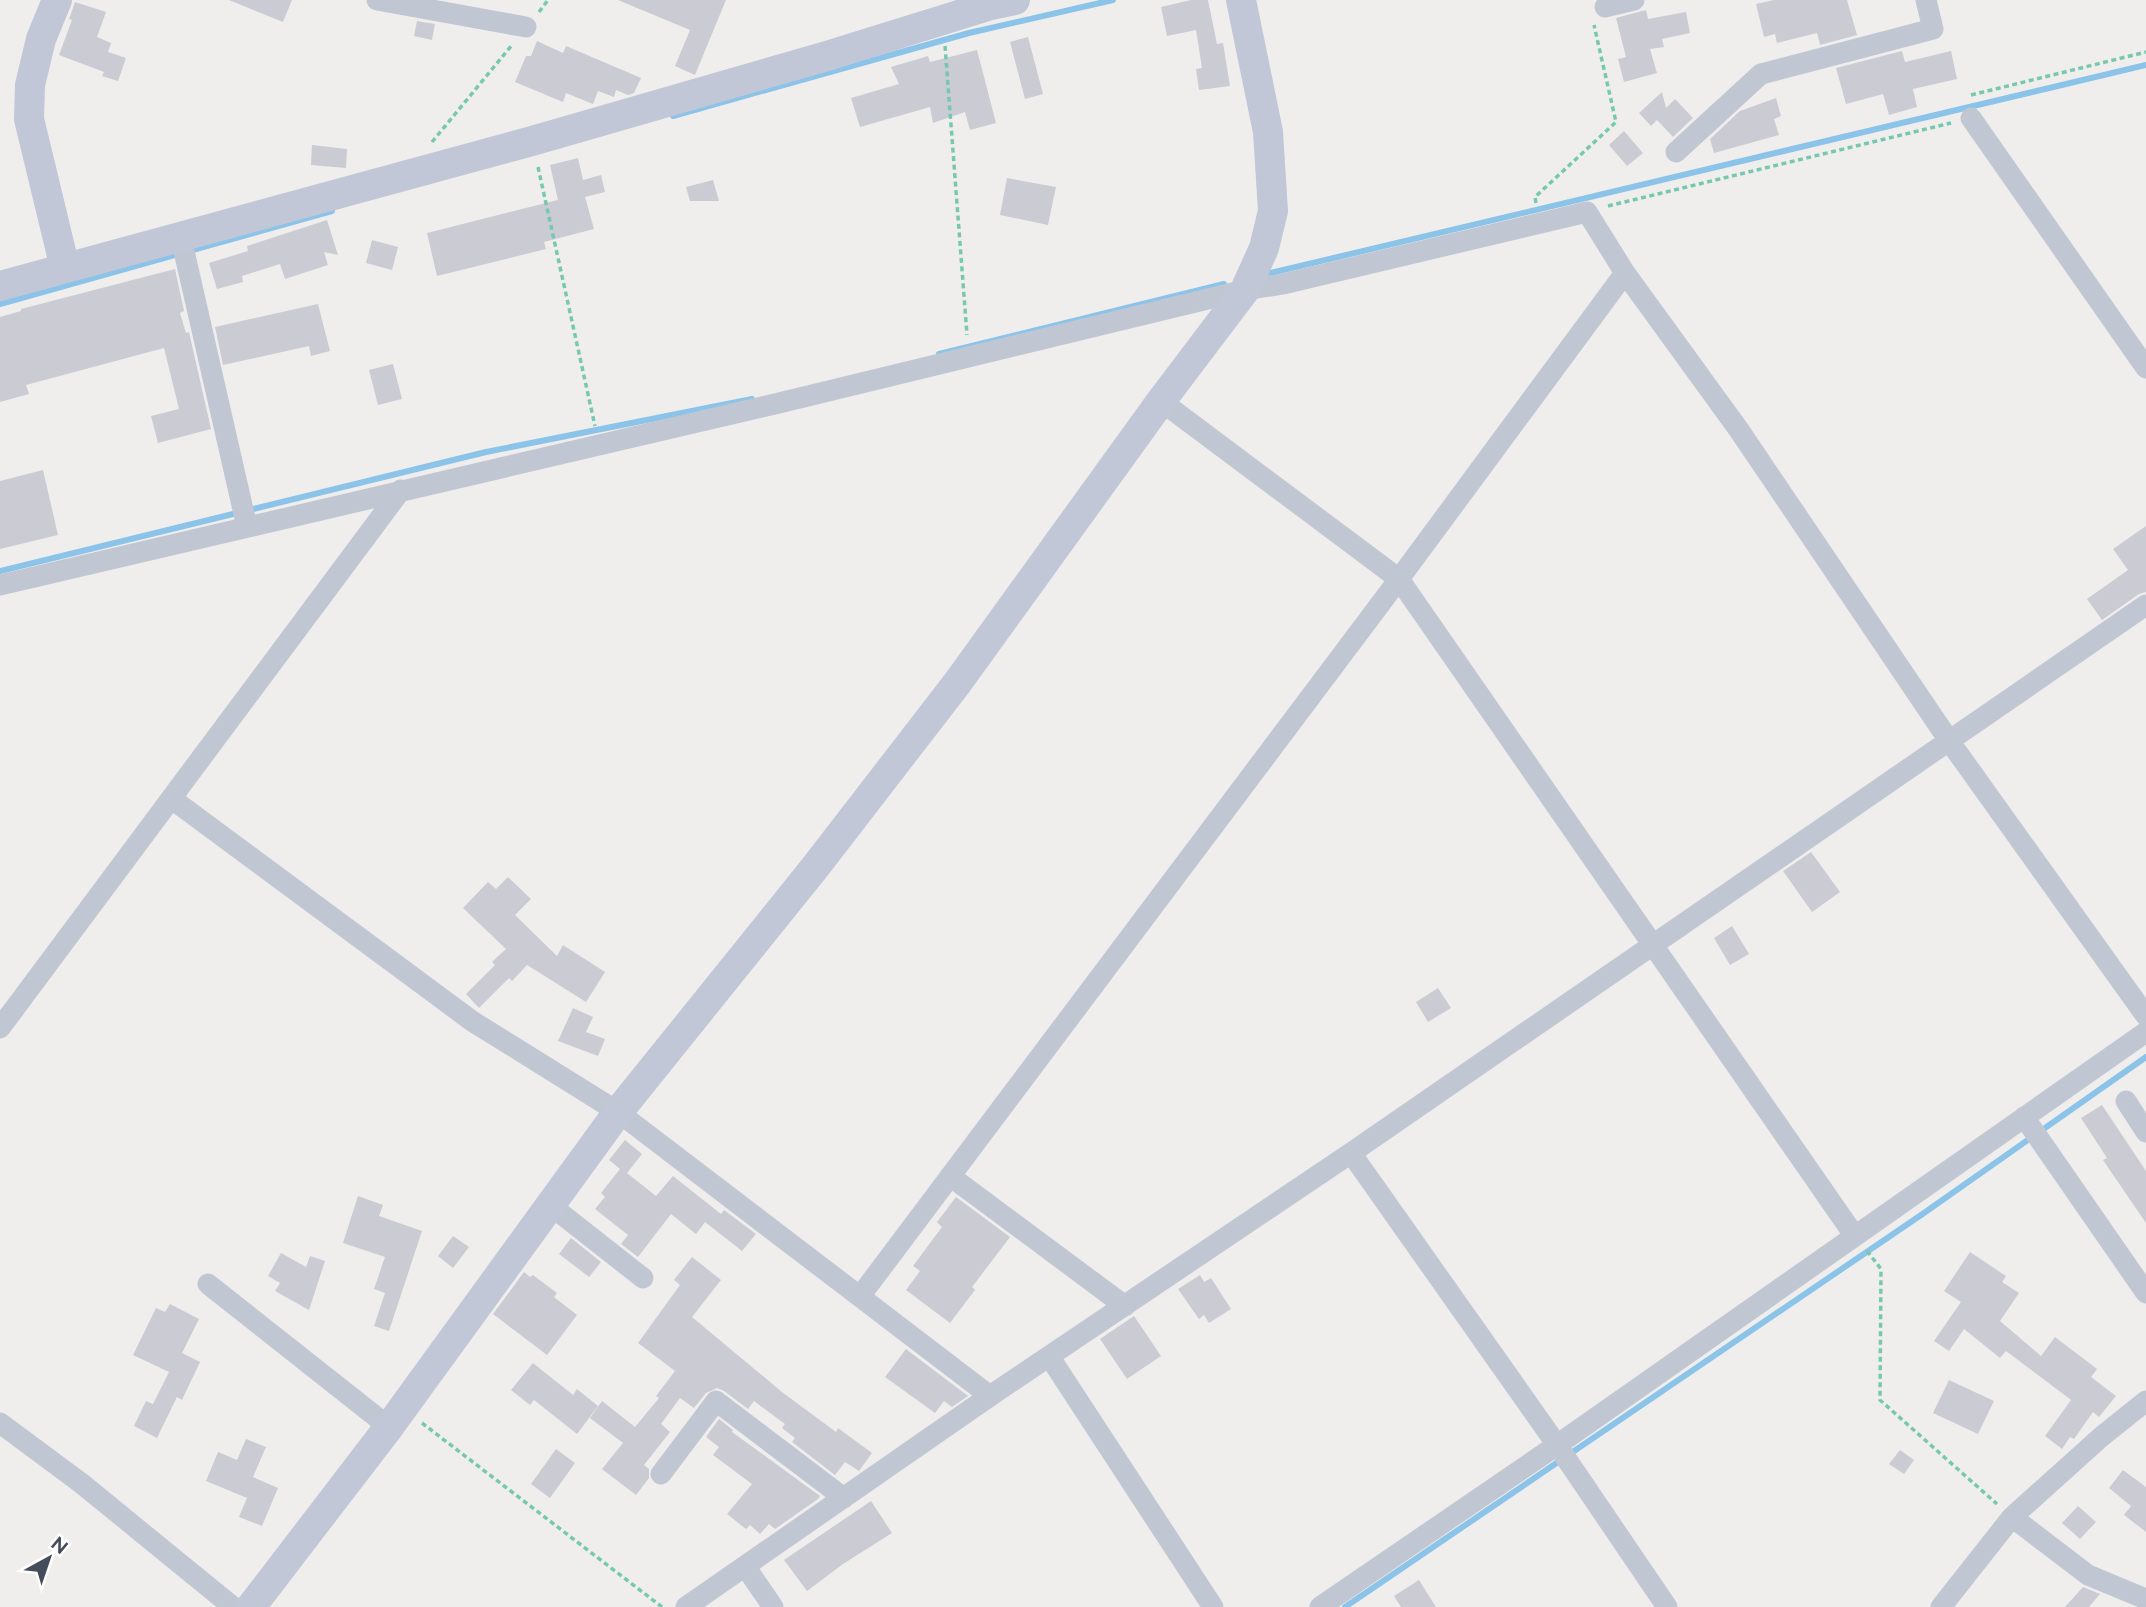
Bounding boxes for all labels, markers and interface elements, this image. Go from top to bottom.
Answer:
north arrow [14,1523,84,1593]
text: N [47,1532,73,1558]

